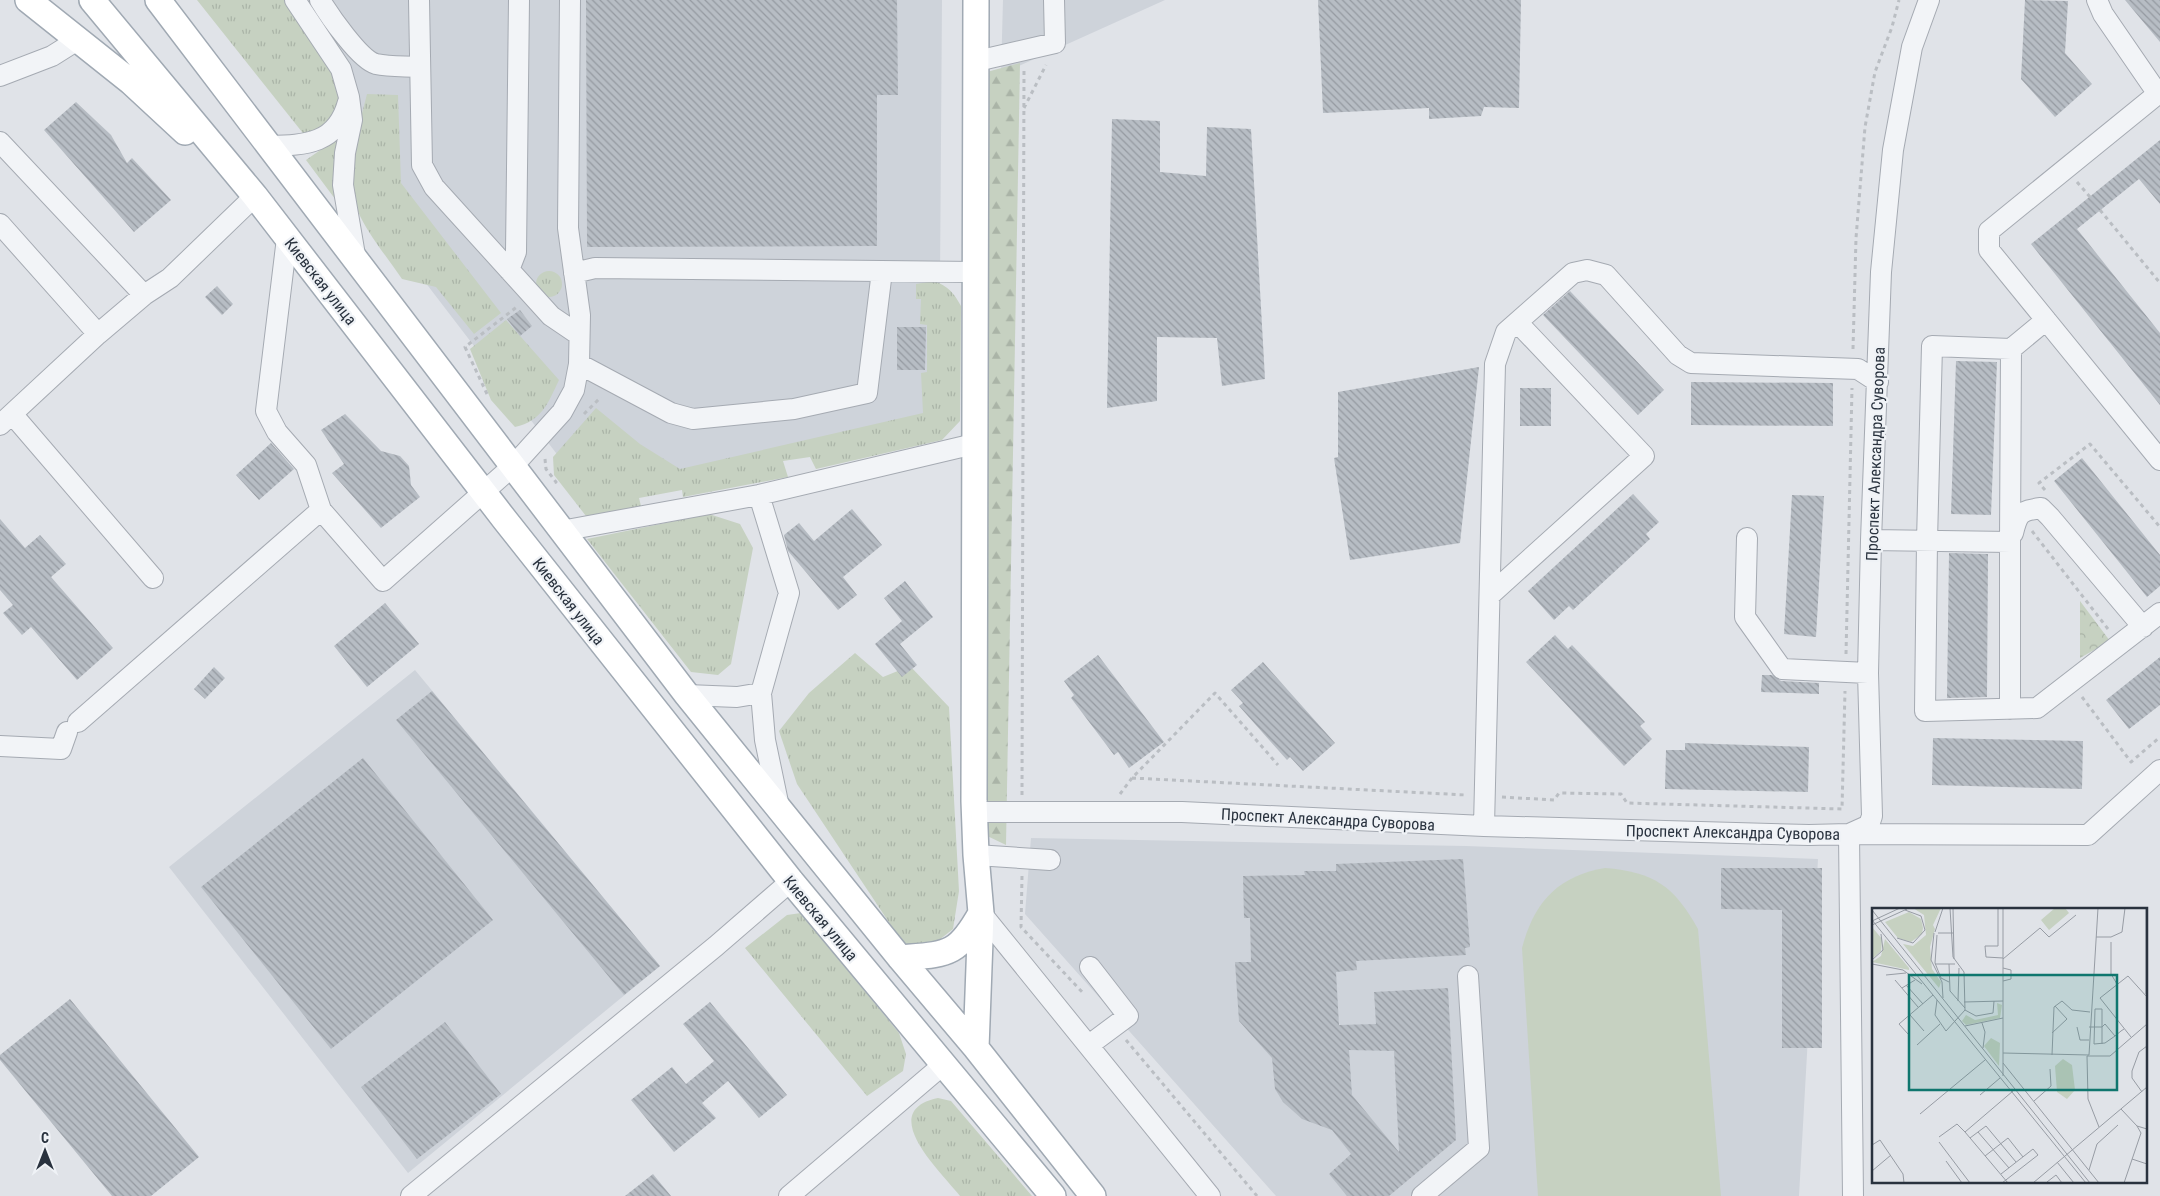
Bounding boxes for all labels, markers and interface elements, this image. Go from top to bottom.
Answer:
street label: Киевская улица [281,234,361,329]
street label: Проспект Александра Суворова [1862,347,1889,561]
street label: Киевская улица [529,554,609,649]
street label: Проспект Александра Суворова [1221,804,1435,835]
street label: Проспект Александра Суворова [1626,821,1840,844]
street label: Киевская улица [779,872,862,965]
inset map [1872,908,2148,1184]
north arrow [20,1126,70,1176]
text: С [41,1130,49,1146]

